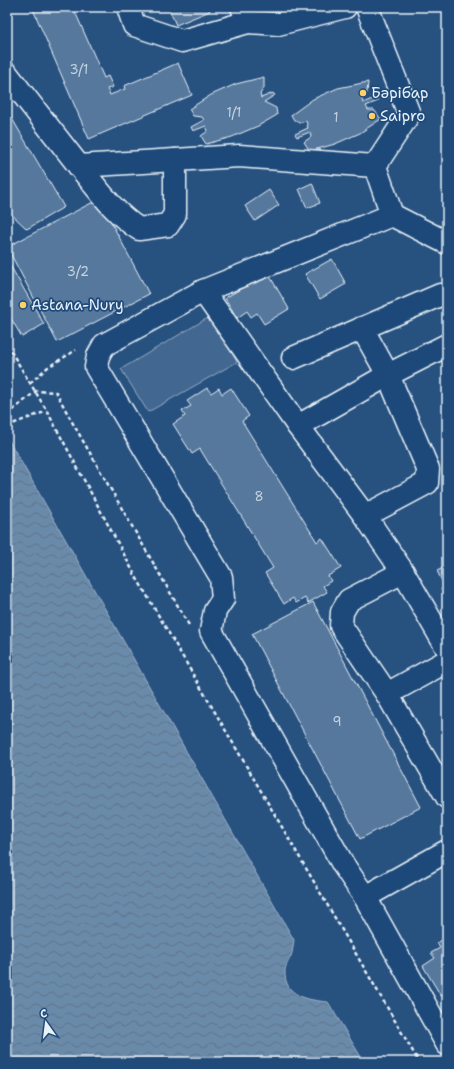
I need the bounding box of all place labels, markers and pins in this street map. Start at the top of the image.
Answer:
place label: Бәрібар [371,83,429,103]
marker: Бәрібар [358,88,368,98]
place label: Saipro [380,106,425,126]
marker: Saipro [367,111,377,121]
place label: Astana-Nury [31,295,124,315]
marker: Astana-Nury [18,300,28,310]

